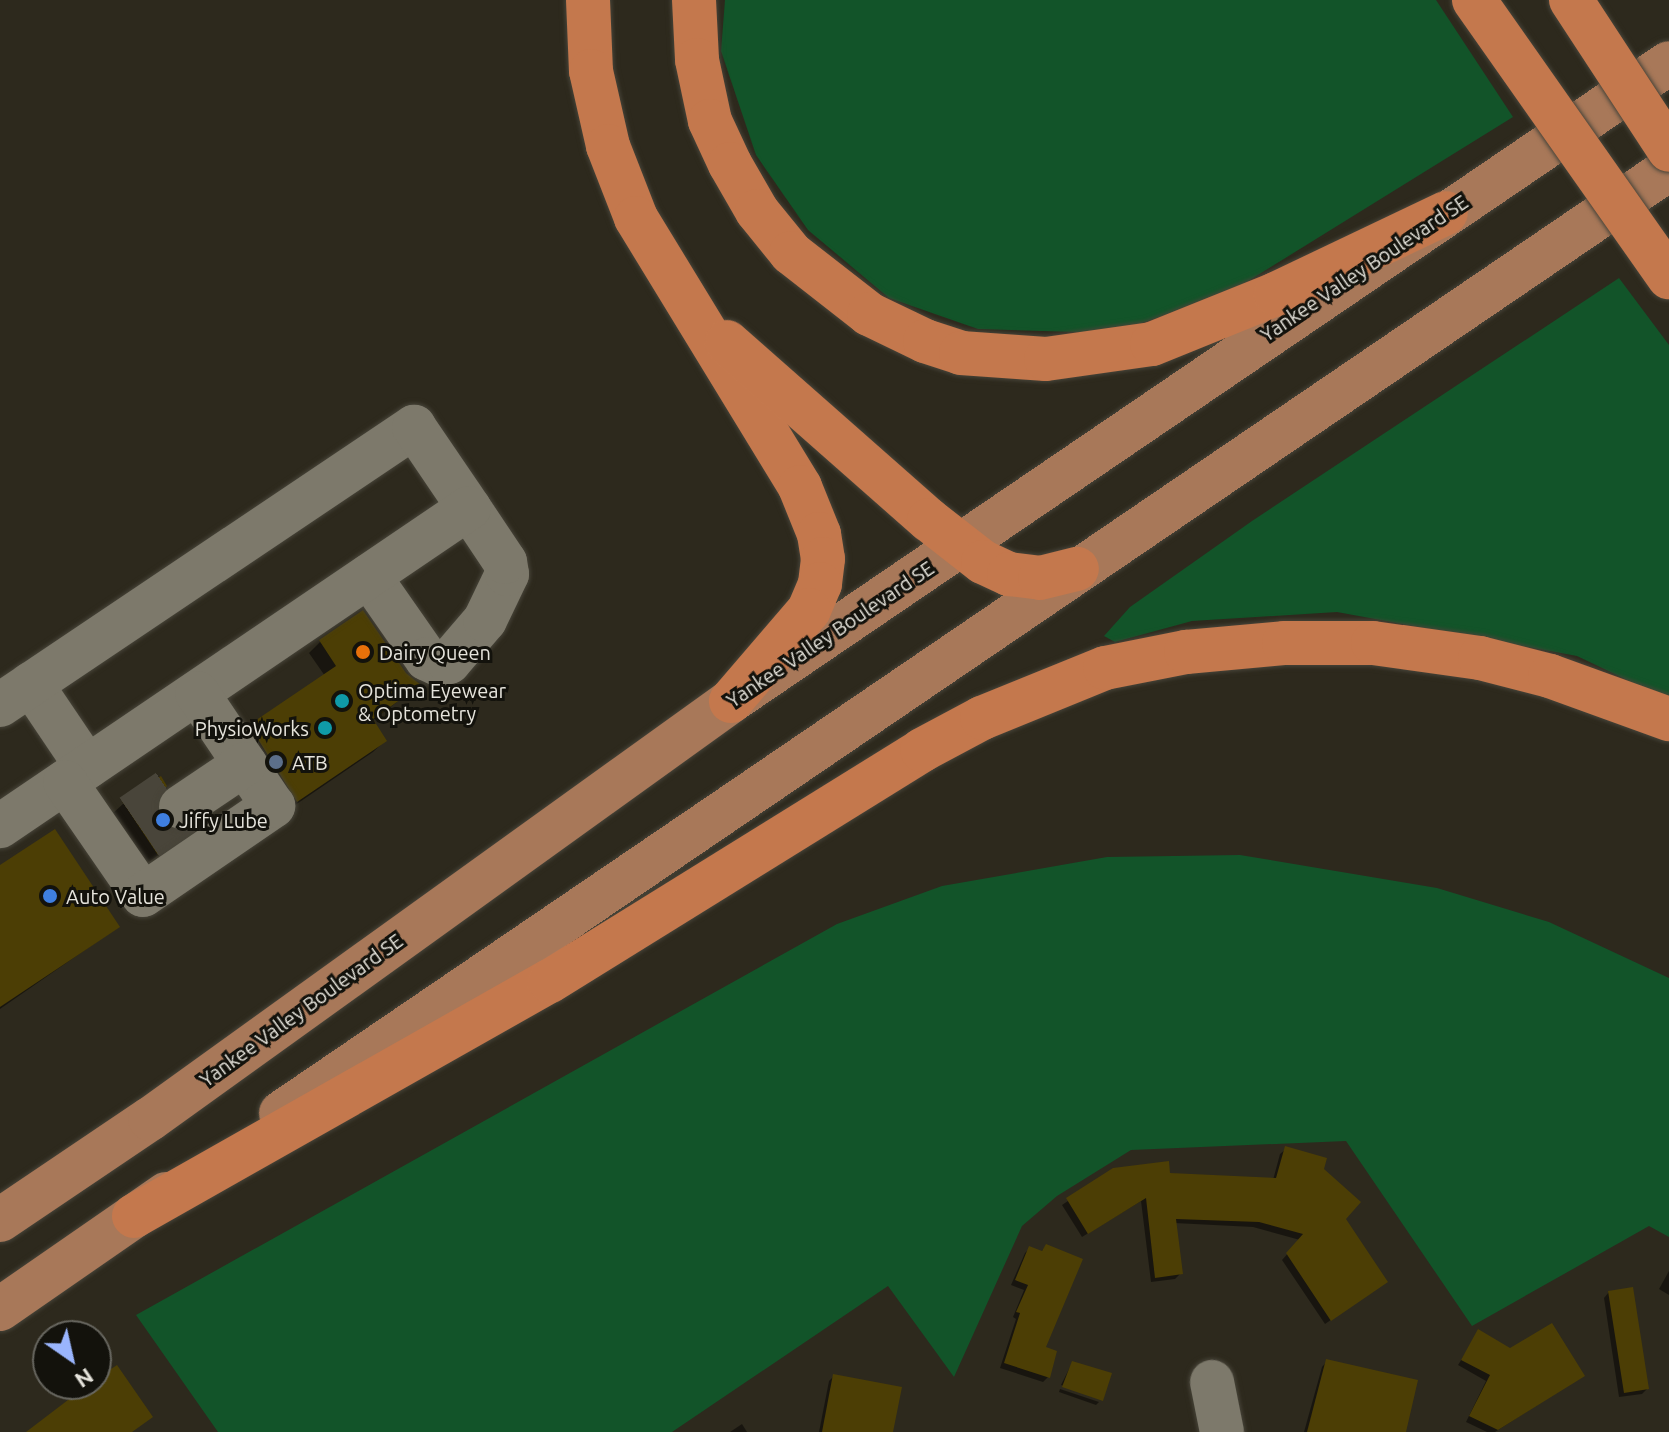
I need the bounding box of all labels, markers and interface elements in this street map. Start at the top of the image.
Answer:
street label: Yankee Valley Boulevard SE [1256,190,1472,346]
street label: Yankee Valley Boulevard SE [722,556,938,712]
place label: Dairy Queen [379,640,491,664]
marker: Dairy Queen [354,643,372,661]
place label: Optima Eyewear & Optometry [358,678,506,725]
marker: Optima Eyewear & Optometry [333,692,351,710]
place label: PhysioWorks [195,716,309,740]
marker: PhysioWorks [316,719,334,737]
place label: ATB [292,750,328,774]
marker: ATB [267,753,285,771]
place label: Jiffy Lube [179,808,268,832]
marker: Jiffy Lube [154,811,172,829]
place label: Auto Value [66,884,165,908]
marker: Auto Value [41,887,59,905]
street label: Yankee Valley Boulevard SE [195,928,407,1092]
north arrow [32,1320,112,1400]
text: N [71,1364,98,1394]

